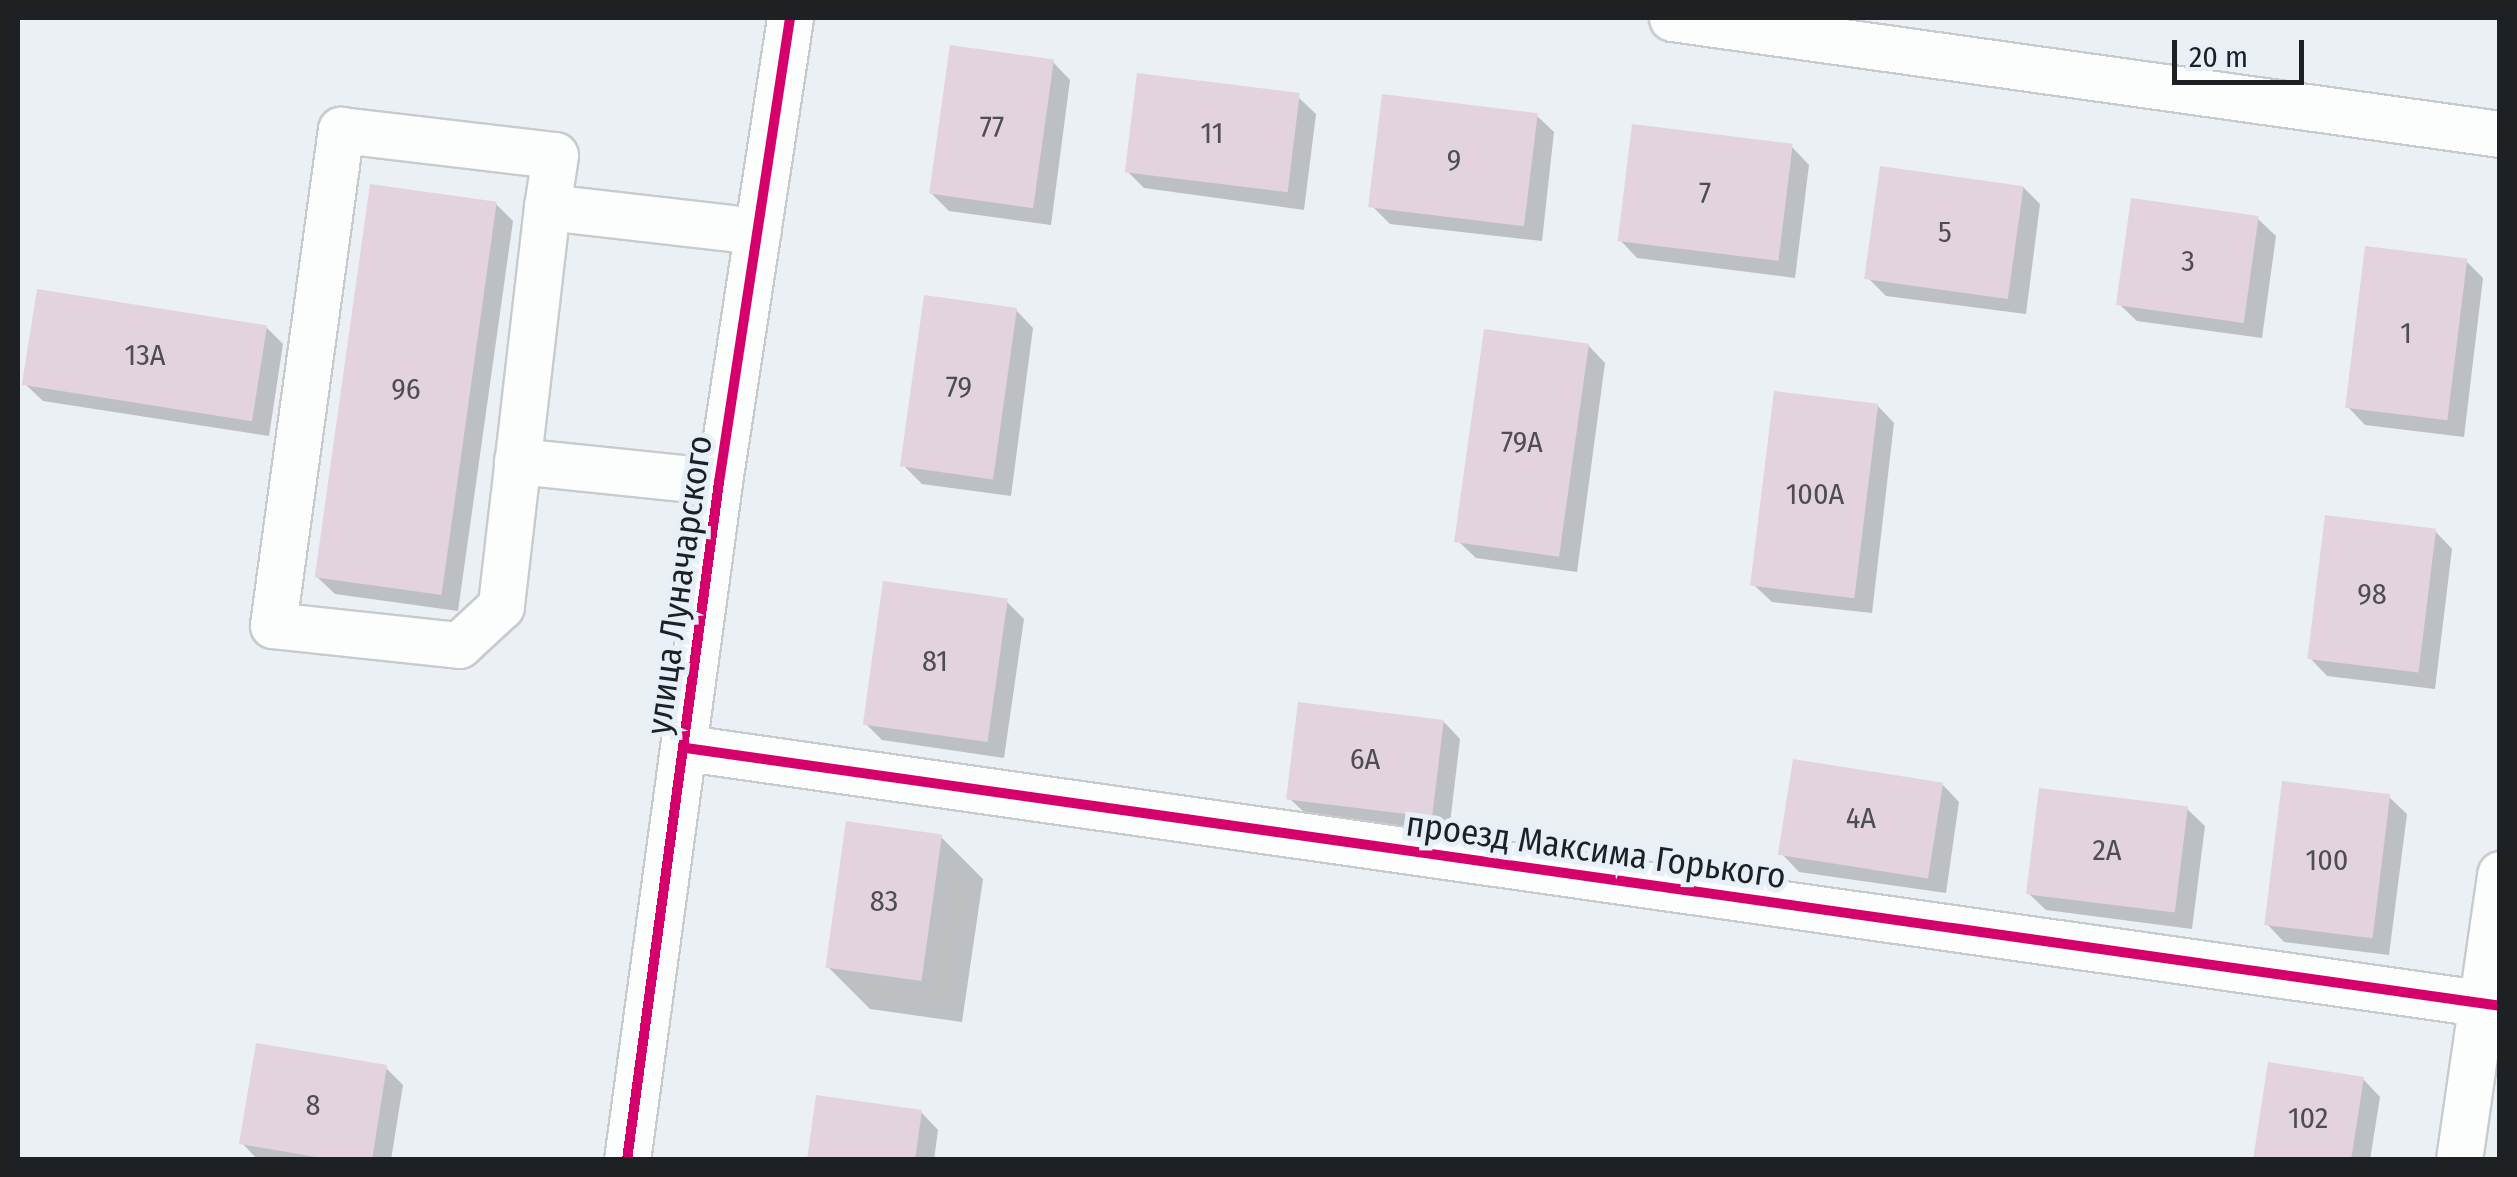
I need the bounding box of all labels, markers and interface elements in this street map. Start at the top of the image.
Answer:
scale bar [2177,20,2310,82]
text: 20 m [2189,39,2248,75]
house number: 77 [980,109,1004,145]
house number: 11 [1201,115,1223,151]
house number: 9 [1447,142,1461,178]
house number: 7 [1699,175,1711,211]
house number: 5 [1938,214,1952,250]
house number: 3 [2181,243,2195,279]
house number: 1 [2400,315,2412,351]
house number: 13А [124,337,166,373]
house number: 79 [946,369,972,405]
house number: 96 [391,371,421,407]
house number: 79А [1501,424,1543,460]
street label: улица Луначарского [637,433,721,737]
house number: 100А [1786,476,1844,512]
house number: 98 [2357,576,2387,612]
house number: 81 [922,643,948,679]
house number: 6А [1350,741,1380,777]
house number: 4А [1846,800,1876,836]
street label: проезд Максима Горького [1403,803,1789,897]
house number: 2А [2092,832,2122,868]
house number: 100 [2306,842,2348,878]
house number: 83 [870,883,898,919]
house number: 8 [306,1087,320,1123]
house number: 102 [2288,1100,2328,1136]

